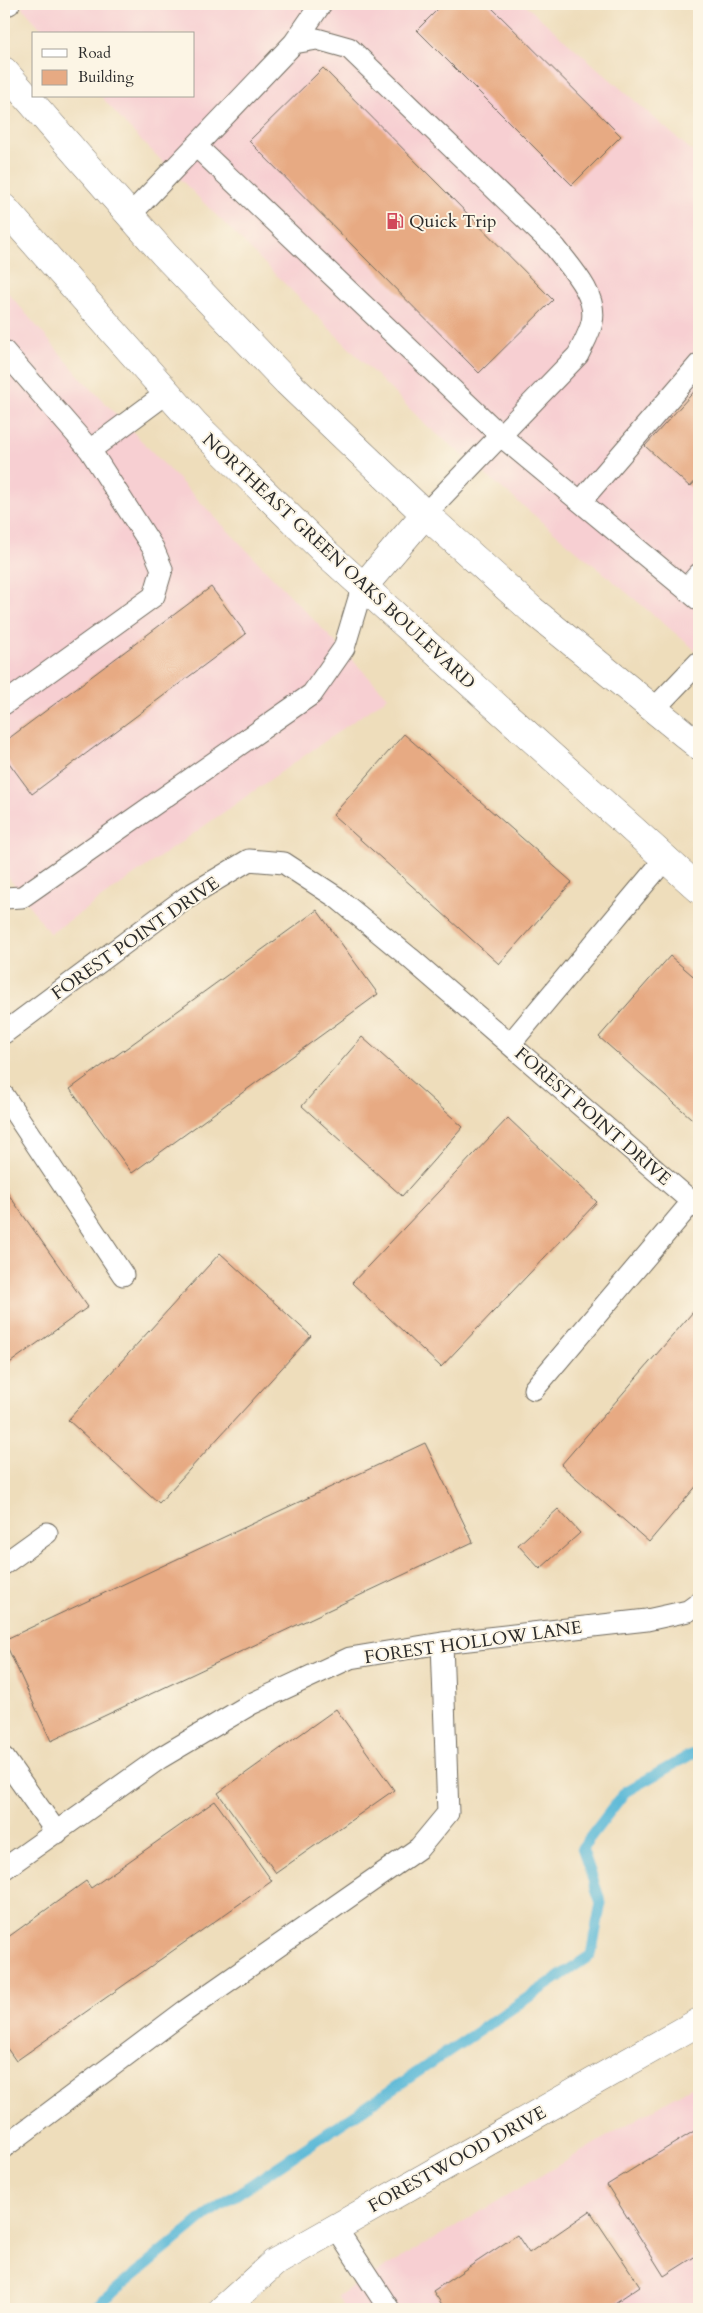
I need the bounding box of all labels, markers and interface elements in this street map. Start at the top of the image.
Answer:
legend [32,32,195,98]
text: Road [78,43,111,63]
text: Building [78,67,134,87]
place label: Quick Trip [409,209,497,234]
fuel station icon: Quick Trip [385,211,405,231]
street label: NORTHEAST GREEN OAKS BOULEVARD [197,428,481,695]
street label: FOREST POINT DRIVE [46,871,224,1006]
street label: FOREST POINT DRIVE [509,1041,676,1191]
street label: FOREST HOLLOW LANE [363,1615,583,1670]
street label: FORESTWOOD DRIVE [364,2100,551,2219]

